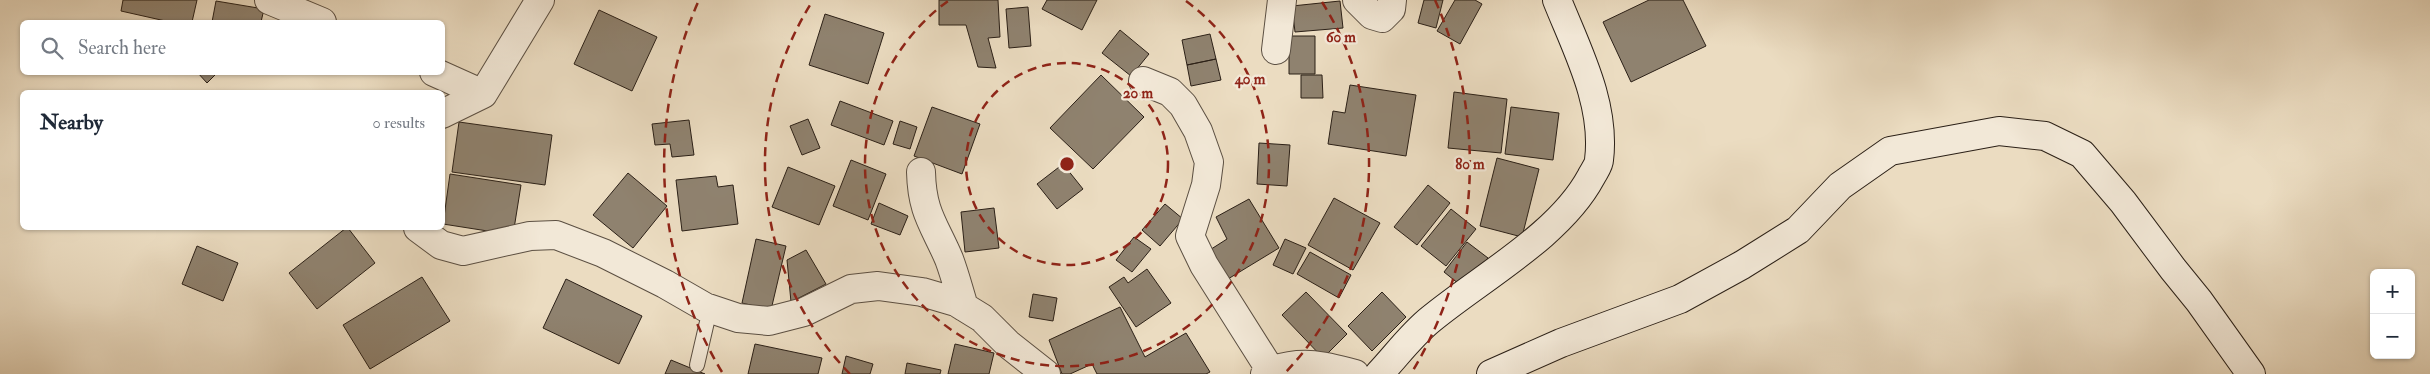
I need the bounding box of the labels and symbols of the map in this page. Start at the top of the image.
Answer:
text: 60 m [1326,28,1356,47]
text: 40 m [1234,70,1266,89]
text: 20 m [1123,84,1153,103]
centre of rings [1058,155,1076,173]
text: 80 m [1455,155,1485,174]

